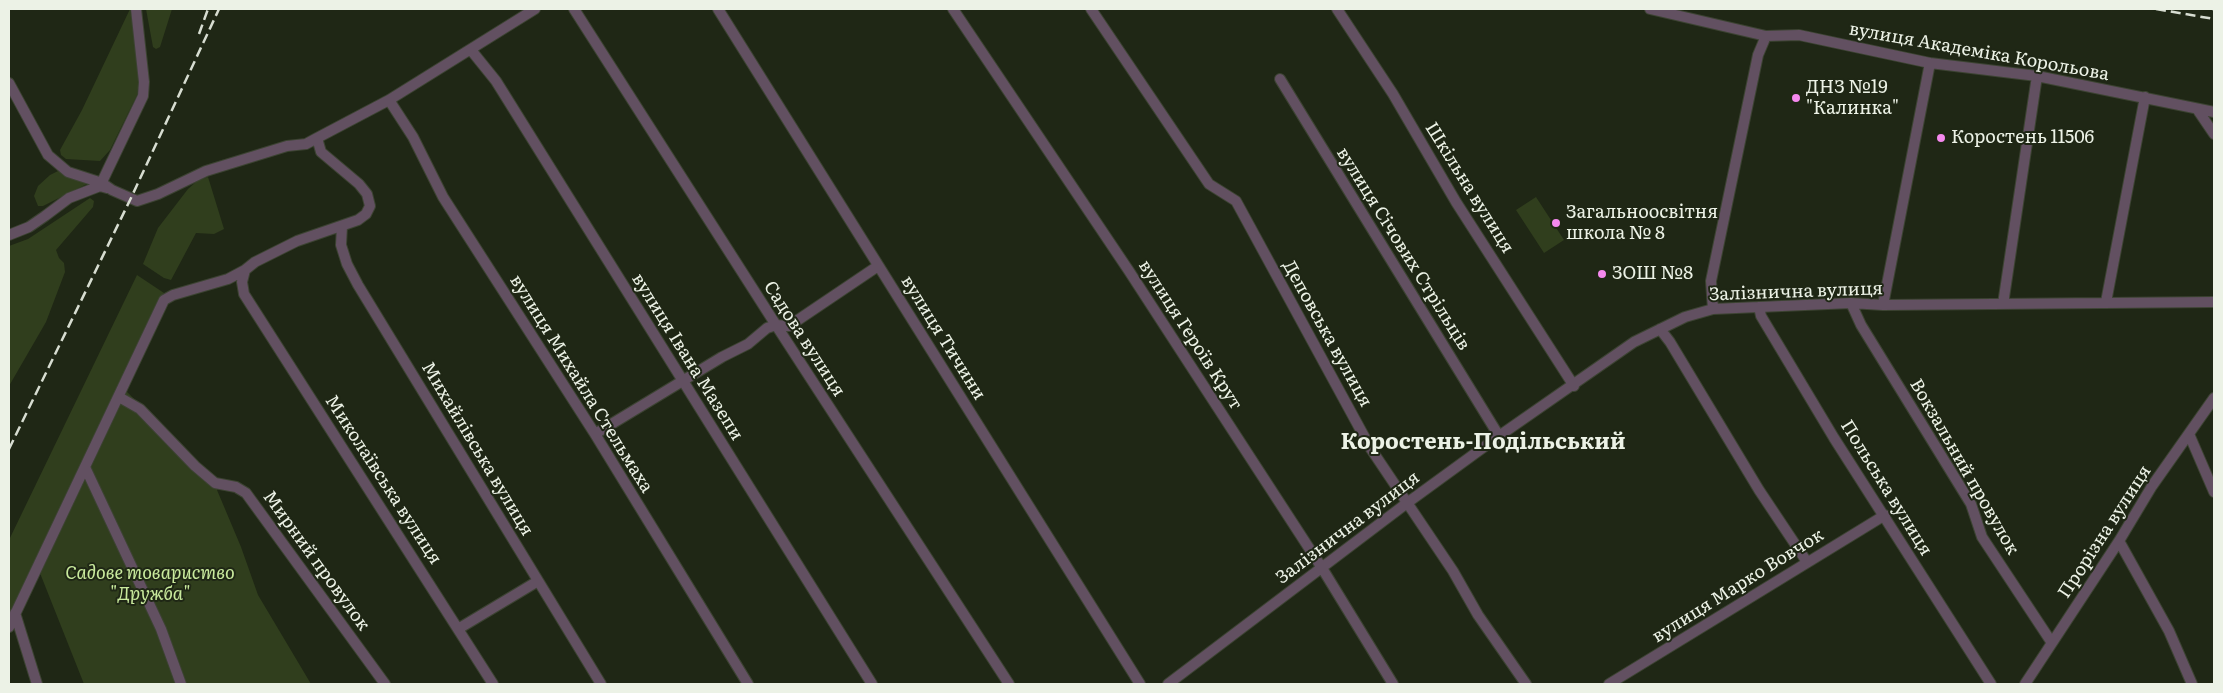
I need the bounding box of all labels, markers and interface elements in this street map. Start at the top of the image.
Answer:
street label: вулиця Академіка Корольова [1847,18,2111,86]
place label: ДНЗ №19 "Калинка" [1806,77,1899,120]
marker: ДНЗ №19 "Калинка" [1790,92,1802,104]
street label: Шкільна вулиця [1420,119,1518,257]
place label: Коростень 11506 [1951,127,2094,149]
marker: Коростень 11506 [1935,132,1947,144]
street label: вулиця Січових Стрільців [1332,144,1474,354]
place label: Загальноосвітня школа № 8 [1566,202,1718,244]
marker: Загальноосвітня школа № 8 [1550,217,1562,229]
street label: вулиця Героїв Крут [1134,256,1246,414]
street label: Деповська вулиця [1278,257,1376,411]
place label: ЗОШ №8 [1612,263,1693,285]
marker: ЗОШ №8 [1596,268,1608,280]
street label: вулиця Івана Мазепи [627,269,747,445]
street label: вулиця Михайла Стельмаха [505,271,657,497]
street label: вулиця Тичини [896,272,990,404]
street label: Садова вулиця [759,277,849,401]
street label: Залізнична вулиця [1709,278,1883,306]
street label: Михайлівська вулиця [416,358,538,540]
street label: Вокзальний провулок [1905,375,2023,559]
street label: Миколаївська вулиця [320,391,446,569]
street label: Польська вулиця [1836,416,1936,560]
district label: Коростень-Подільський [1340,430,1626,456]
street label: Прорізна вулиця [2054,461,2156,603]
street label: Залізнична вулиця [1272,467,1424,589]
street label: Мирний провулок [258,487,374,635]
street label: вулиця Марко Вовчок [1648,524,1828,648]
park label: Садове товариство "Дружба" [65,563,235,606]

